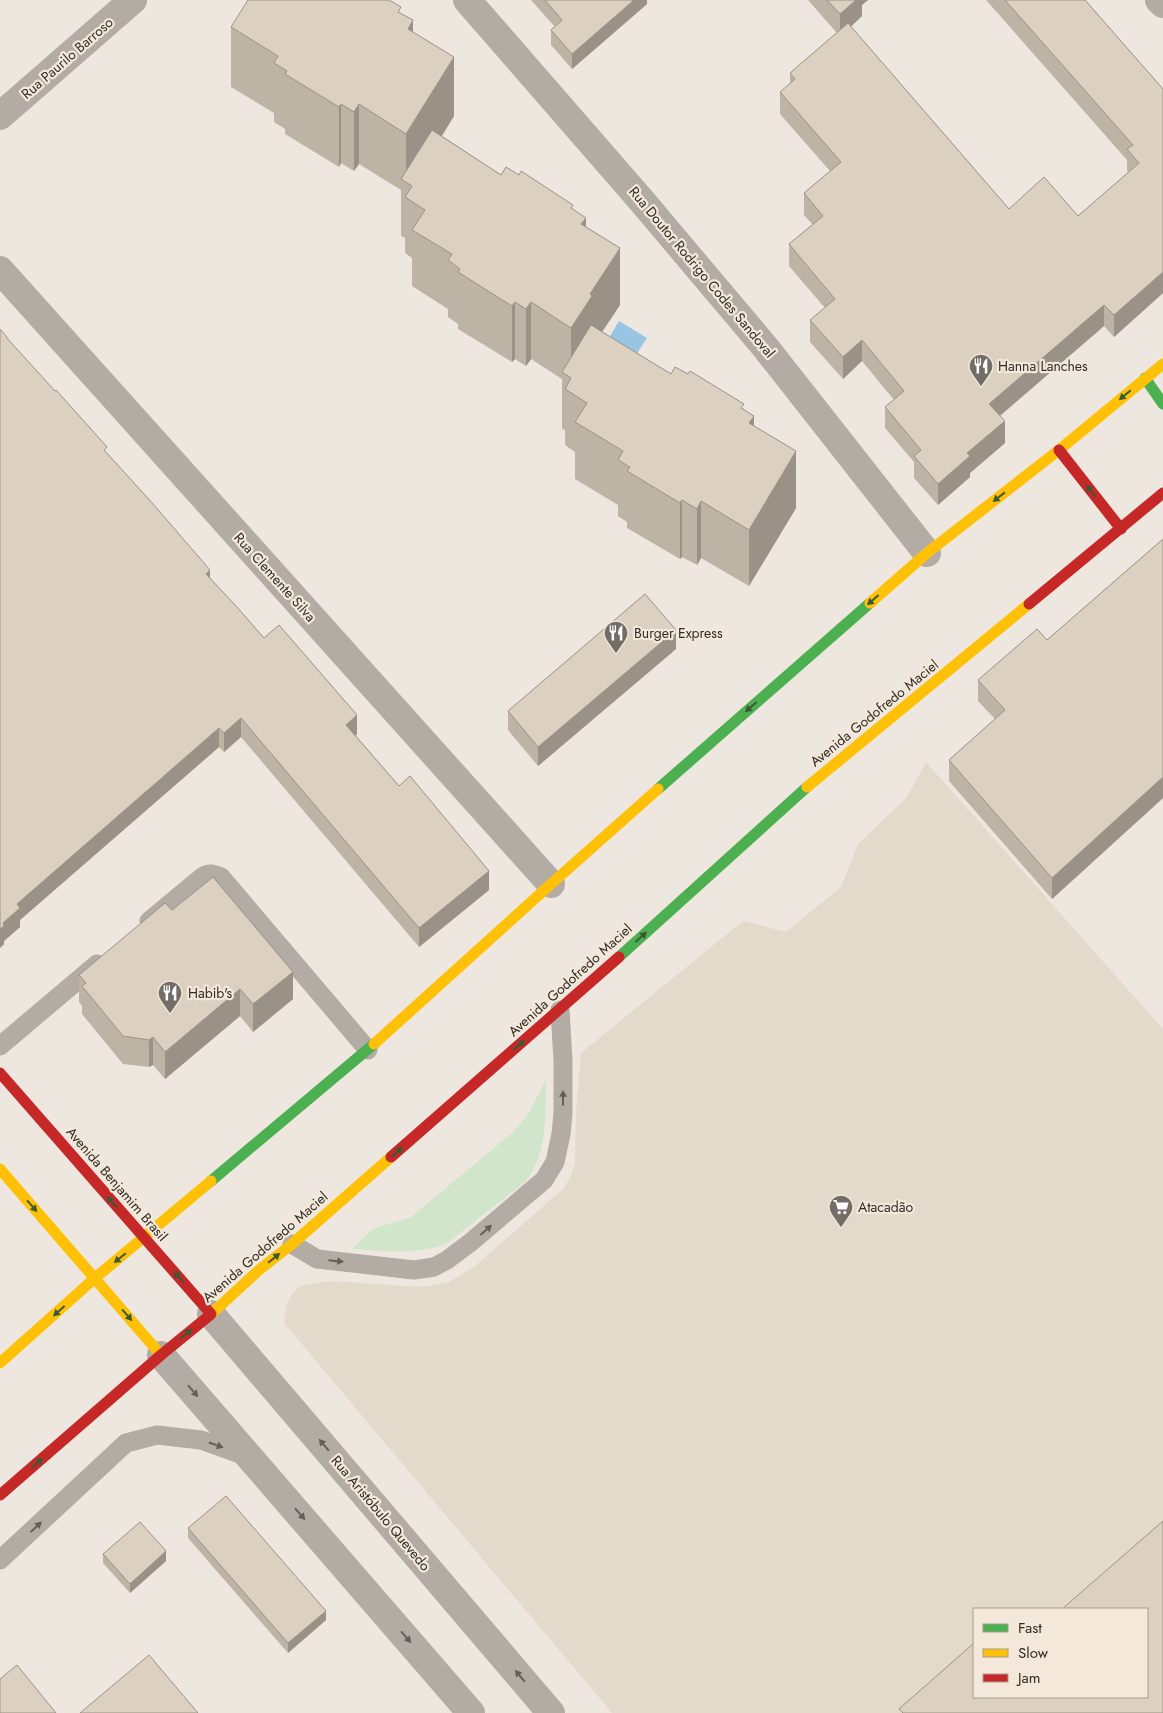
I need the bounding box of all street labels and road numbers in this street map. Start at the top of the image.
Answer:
street label: Rua Paurilo Barroso [17,12,118,104]
street label: Rua Doutor Rodrigo Codes Sandoval [624,182,780,362]
street label: Rua Clemente Silva [229,528,321,626]
street label: Avenida Godofredo Maciel [805,655,943,771]
street label: Avenida Godofredo Maciel [504,919,636,1041]
street label: Avenida Benjamim Brasil [62,1122,172,1246]
street label: Avenida Godofredo Maciel [198,1187,332,1307]
street label: Rua Aristóbulo Quevedo [327,1451,436,1575]

